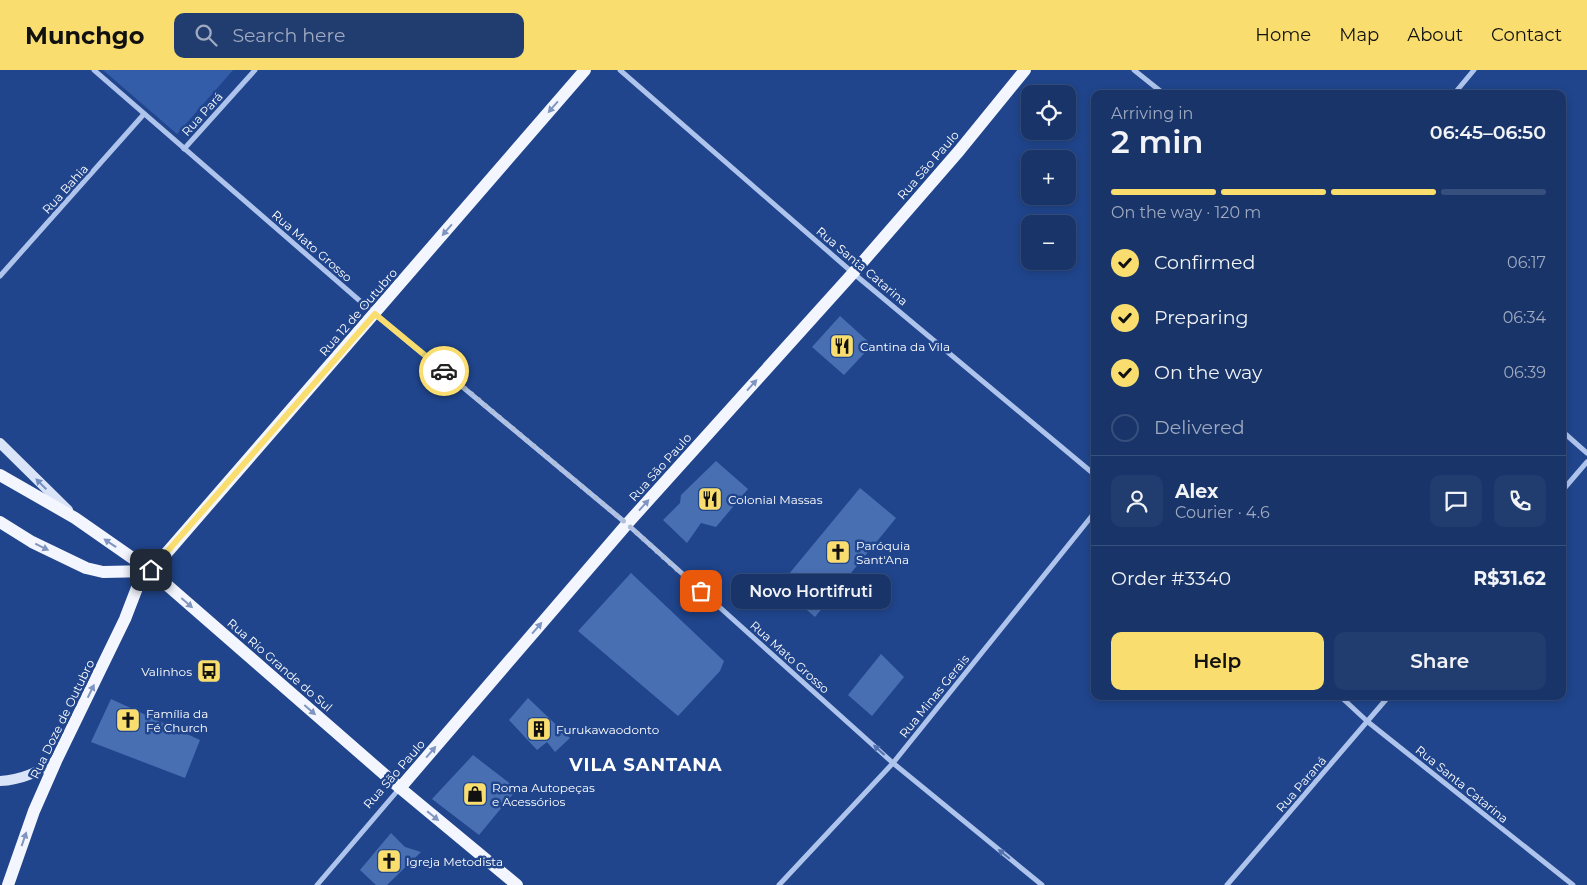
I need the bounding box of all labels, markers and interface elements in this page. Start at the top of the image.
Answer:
search box [174,13,524,58]
text: Munchgo [25,21,144,50]
icon: search [192,21,220,49]
text: Search here [232,24,345,47]
text: Home [1255,24,1311,46]
text: Map [1339,24,1379,46]
text: About [1407,24,1463,46]
text: Contact [1491,24,1562,46]
map controls [1021,85,1076,270]
button: locate [1021,85,1076,140]
street label: Rua Pará [178,89,226,139]
one-way arrow [548,100,559,113]
text: Arriving in [1111,104,1193,123]
text: 06:45–06:50 [1430,121,1546,144]
text: 2 min [1111,122,1203,161]
street label: Rua São Paulo [894,127,962,203]
button: + [1021,150,1076,205]
street label: Rua Bahia [39,161,91,217]
text: On the way · 120 m [1111,203,1261,222]
street label: Rua Mato Grosso [269,207,355,285]
button: − [1021,215,1076,270]
one-way arrow [441,223,453,235]
street label: Rua Santa Catarina [813,223,911,309]
icon: check [1111,249,1139,277]
text: Confirmed [1154,251,1255,274]
text: 06:17 [1507,253,1546,272]
street label: Rua 12 de Outubro [316,265,400,359]
icon: check [1111,304,1139,332]
text: Preparing [1154,306,1249,329]
text: 06:34 [1503,308,1546,327]
restaurant icon: Cantina da Vila [829,333,855,359]
place label: Cantina da Vila [860,339,950,354]
courier [419,346,469,396]
icon: car [430,357,458,385]
icon: check [1111,359,1139,387]
text: On the way [1154,361,1262,384]
text: 06:39 [1504,363,1546,382]
one-way arrow [747,378,758,391]
text: Delivered [1154,416,1245,439]
street label: Rua São Paulo [626,430,694,504]
button: person [1111,475,1163,527]
button: chat [1430,475,1482,527]
button: phone [1494,475,1546,527]
one-way arrow [35,478,47,490]
text: Alex [1175,480,1218,503]
restaurant icon: Colonial Massas [697,486,723,512]
place label: Colonial Massas [728,492,823,507]
one-way arrow [638,500,650,512]
text: Courier · 4.6 [1175,503,1270,522]
one-way arrow [104,538,117,548]
place label: Paróquia Sant'Ana [856,538,910,567]
church icon: Paróquia Sant'Ana [825,539,851,565]
one-way arrow [35,543,49,551]
pin [130,549,172,591]
icon: home [137,556,165,584]
text: Order #3340 [1111,567,1231,590]
text: R$31.62 [1473,567,1546,590]
pin [680,570,722,612]
callout: Novo Hortifruti [731,574,891,608]
icon: bag [687,577,715,605]
text: Novo Hortifruti [749,582,873,601]
one-way arrow [181,597,194,608]
street label: Rua Rio Grande do Sul [224,615,336,715]
street label: Rua Mato Grosso [747,617,833,697]
one-way arrow [532,622,543,635]
button: Help [1111,632,1324,690]
button: Share [1334,632,1546,690]
street label: Rua Minas Gerais [896,651,972,741]
street label: Rua Doze de Outubro [27,657,97,781]
bus stop icon: Valinhos [196,658,222,684]
place label: Valinhos [141,664,192,679]
one-way arrow [87,684,95,698]
one-way arrow [303,704,316,715]
place label: Família da Fé Church [146,706,208,735]
church icon: Família da Fé Church [115,707,141,733]
building icon: Furukawaodonto [526,716,552,742]
place label: Furukawaodonto [556,722,659,737]
street label: Rua São Paulo [360,736,428,812]
street label: Rua Santa Catarina [1413,742,1511,826]
one-way arrow [426,745,437,758]
one-way arrow [872,745,885,756]
street label: Rua Paraná [1273,753,1329,815]
district label: VILA SANTANA [568,754,723,776]
place label: Roma Autopeças e Acessórios [492,780,595,809]
shop icon: Roma Autopeças e Acessórios [462,781,488,807]
one-way arrow [426,810,439,821]
one-way arrow [20,831,28,846]
church icon: Igreja Metodista [376,848,402,874]
one-way arrow [998,849,1011,860]
place label: Igreja Metodista [406,854,503,869]

